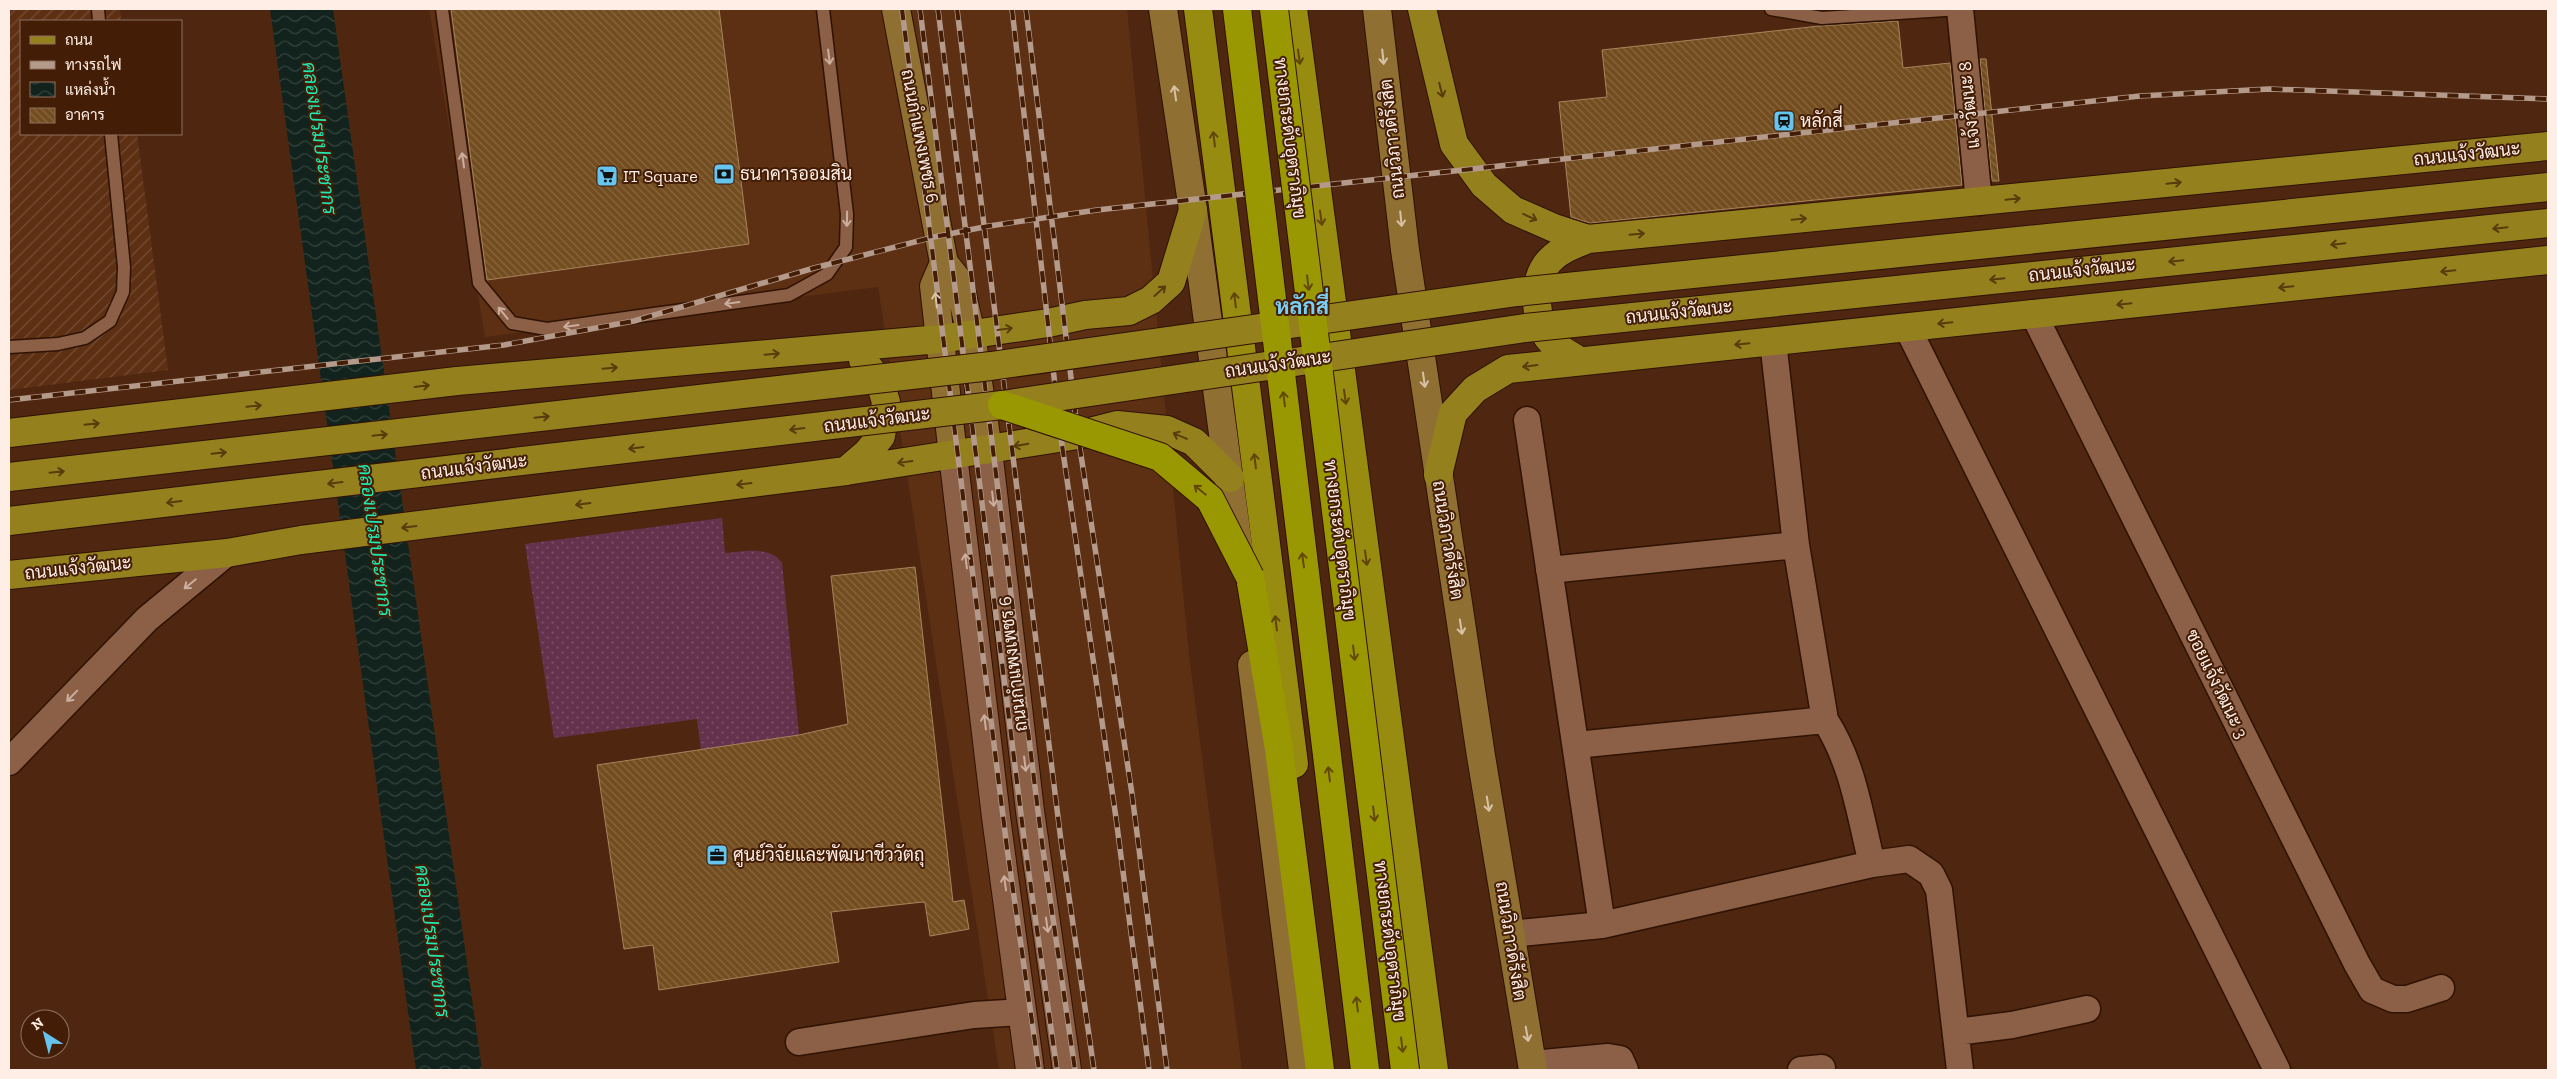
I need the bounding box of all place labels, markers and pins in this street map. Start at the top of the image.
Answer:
place label: หลักสี่ [1800,105,1843,132]
station icon: หลักสี่ [1772,109,1796,133]
bank icon: ธนาคารออมสิน [712,162,736,186]
place label: ธนาคารออมสิน [740,163,852,185]
supermarket icon: IT Square [595,164,619,188]
place label: IT Square [623,165,698,187]
place label: ศูนย์วิจัยและพัฒนาชีววัตถุ [733,842,924,868]
office icon: ศูนย์วิจัยและพัฒนาชีววัตถุ [705,843,729,867]

